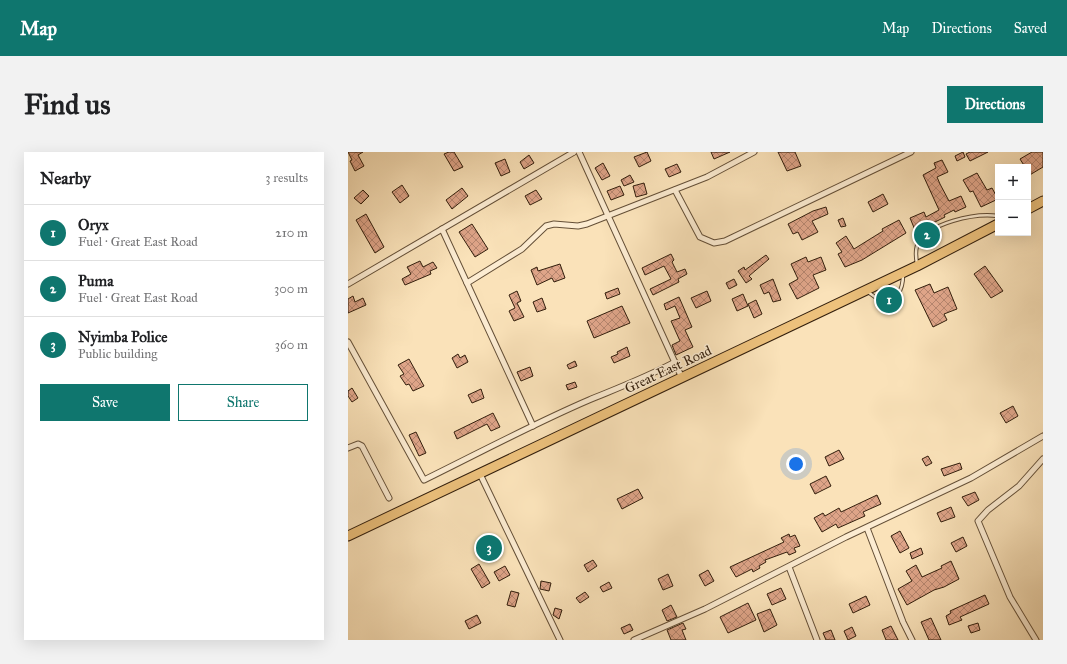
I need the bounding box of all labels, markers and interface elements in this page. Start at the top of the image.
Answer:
text: Map [20,17,57,40]
text: Map [882,20,909,37]
text: Directions [931,20,992,37]
text: Saved [1014,20,1047,37]
button: Directions [947,86,1043,123]
text: Find us [24,87,110,122]
map controls [995,164,1031,236]
button: + [995,164,1031,200]
text: Nearby [40,168,91,189]
text: 3 results [265,170,308,186]
button: − [995,200,1031,236]
text: Oryx [78,216,109,234]
pin: 2 [914,220,940,250]
text: 1 [50,225,56,241]
text: 210 m [275,225,308,241]
text: Fuel · Great East Road [78,234,198,250]
text: Puma [78,272,114,290]
text: 2 [50,281,56,297]
text: 300 m [274,281,308,297]
pin: 1 [876,285,902,315]
text: Fuel · Great East Road [78,290,198,306]
text: Nyimba Police [78,328,168,346]
text: 3 [50,337,56,353]
text: 360 m [275,337,308,353]
street label: Great East Road [622,342,714,397]
text: Public building [78,346,157,362]
button: Save [40,384,170,421]
button: Share [178,384,308,421]
your location [786,454,806,474]
pin: 3 [476,533,502,563]

